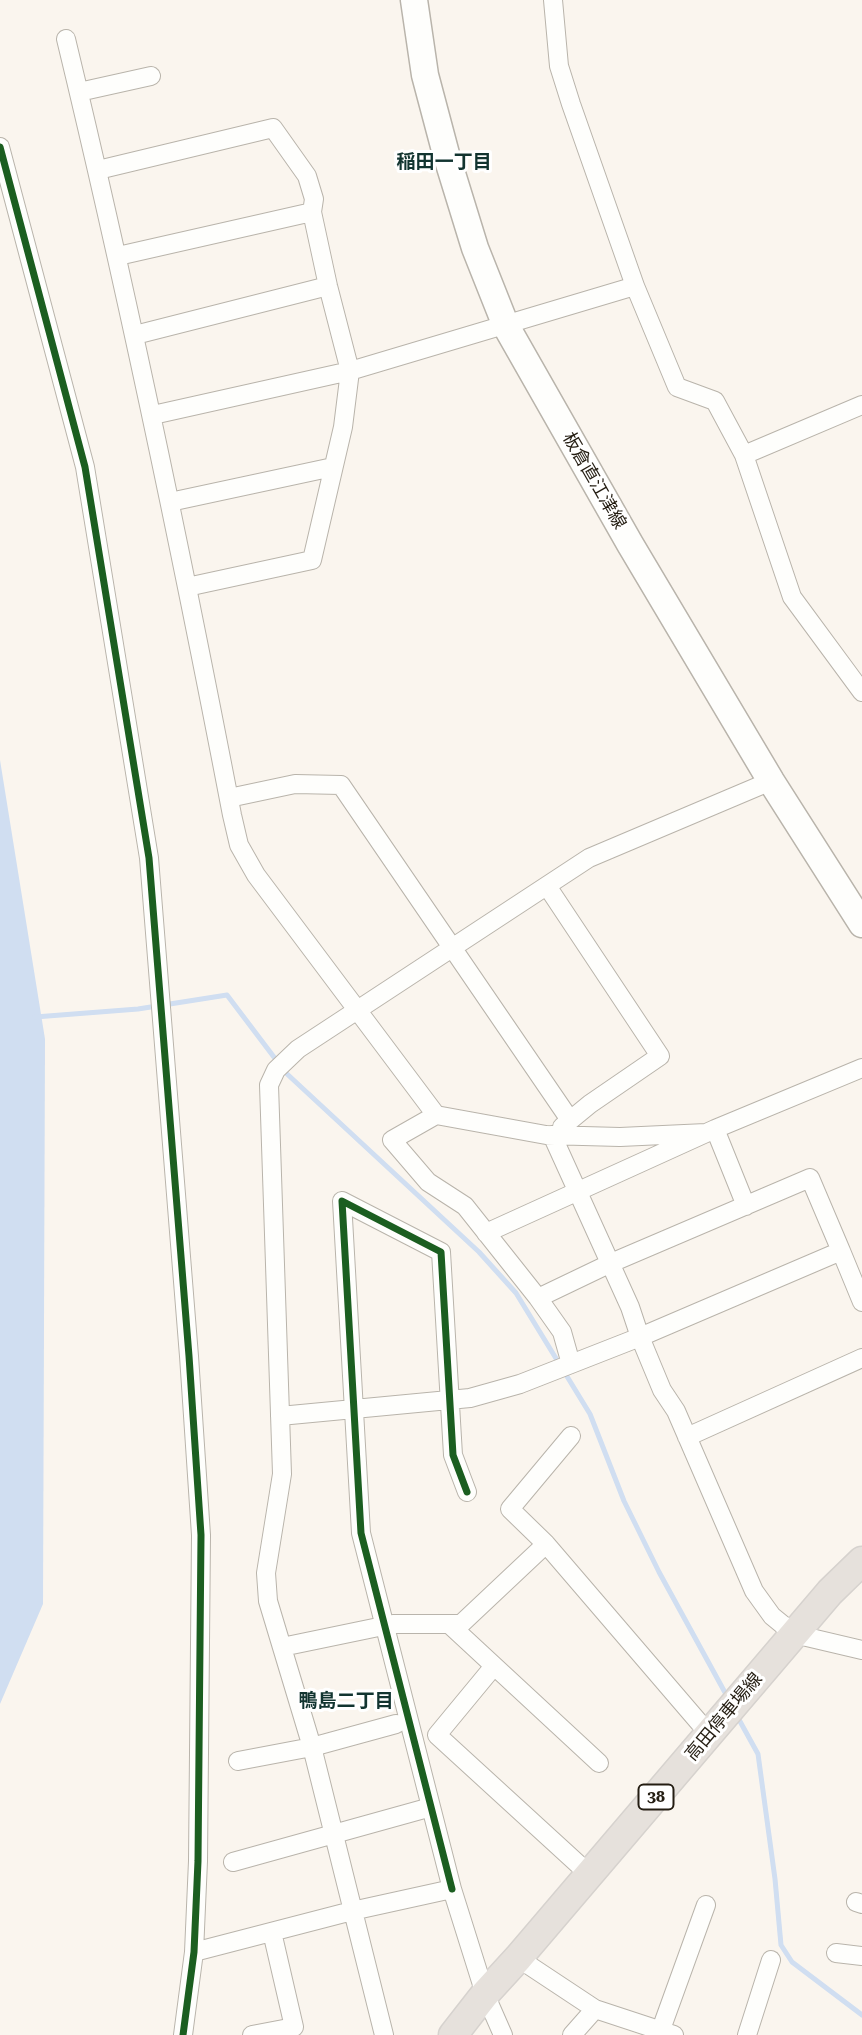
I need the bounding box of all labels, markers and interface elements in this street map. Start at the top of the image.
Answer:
district label: 稲田一丁目 [397,151,491,173]
street label: 板倉直江津線 [558,429,630,533]
street label: 高田停車場線 [681,1669,767,1765]
district label: 鴨島二丁目 [299,1690,393,1712]
road number: 38 [638,1784,674,1810]

